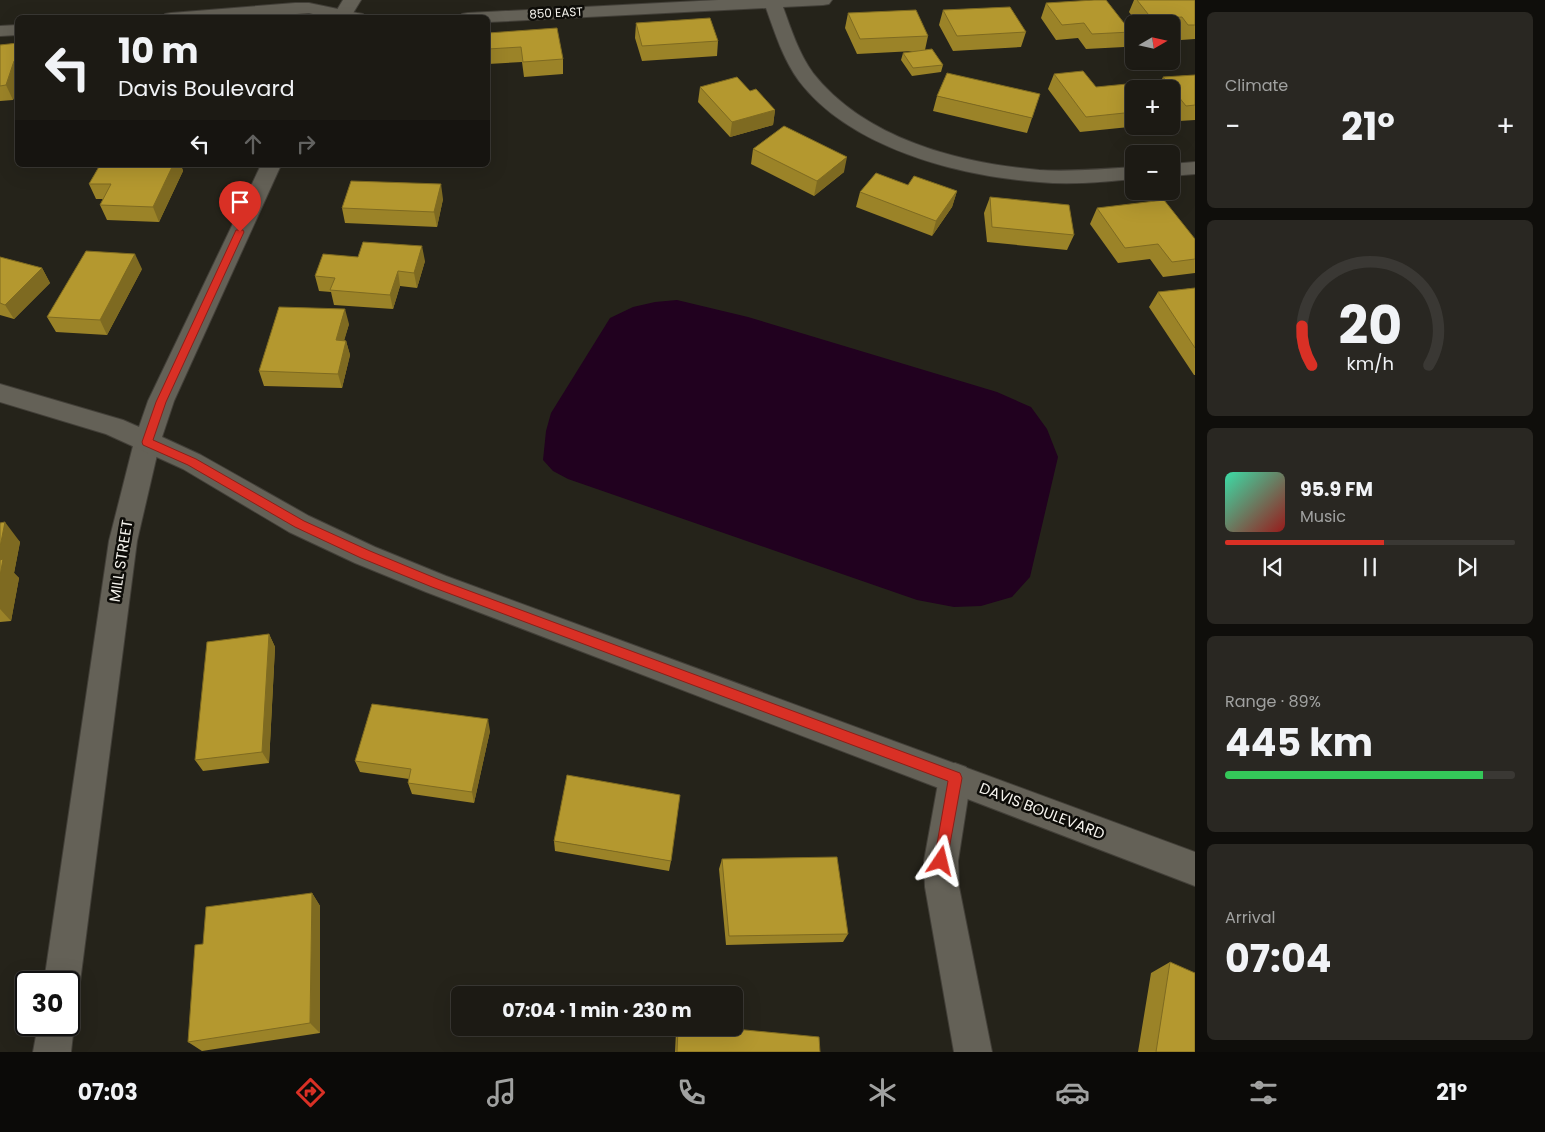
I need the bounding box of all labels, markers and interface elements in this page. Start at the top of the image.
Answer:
street label: 850 EAST [529,3,584,22]
north arrow [1125,15,1180,70]
map controls [1125,15,1180,200]
text: 10 m [118,26,198,75]
icon: left [35,35,100,100]
text: Davis Boulevard [118,73,295,104]
text: Climate [1225,74,1288,97]
button: + [1125,80,1180,135]
text: 21° [1341,100,1395,153]
text: − [1225,107,1240,146]
text: + [1496,107,1515,146]
icon: left [186,130,214,158]
icon: ahead [239,130,267,158]
icon: right [292,130,320,158]
button: − [1125,145,1180,200]
pin [219,181,261,232]
icon: arrive [226,188,254,216]
text: 20 [1338,289,1402,362]
text: km/h [1346,351,1394,376]
text: 95.9 FM [1300,476,1373,503]
text: Music [1300,505,1346,528]
street label: MILL STREET [104,518,137,604]
icon: previous [1259,553,1287,581]
icon: pause [1356,553,1384,581]
icon: next [1453,553,1481,581]
text: Range · 89% [1225,690,1321,713]
text: 445 km [1225,716,1373,769]
street label: DAVIS BOULEVARD [977,777,1108,844]
position arrow [914,834,966,886]
text: Arrival [1225,906,1275,929]
text: 07:04 [1225,932,1331,985]
speed limit sign: 30 [15,971,80,1036]
text: 07:04 · 1 min · 230 m [502,997,692,1024]
icon: directions [293,1075,328,1110]
icon: music [484,1075,519,1110]
icon: phone [674,1075,709,1110]
icon: climate [865,1075,900,1110]
icon: car [1055,1075,1090,1110]
icon: filters [1246,1075,1281,1110]
text: 07:03 [78,1077,138,1108]
text: 21° [1436,1077,1467,1108]

